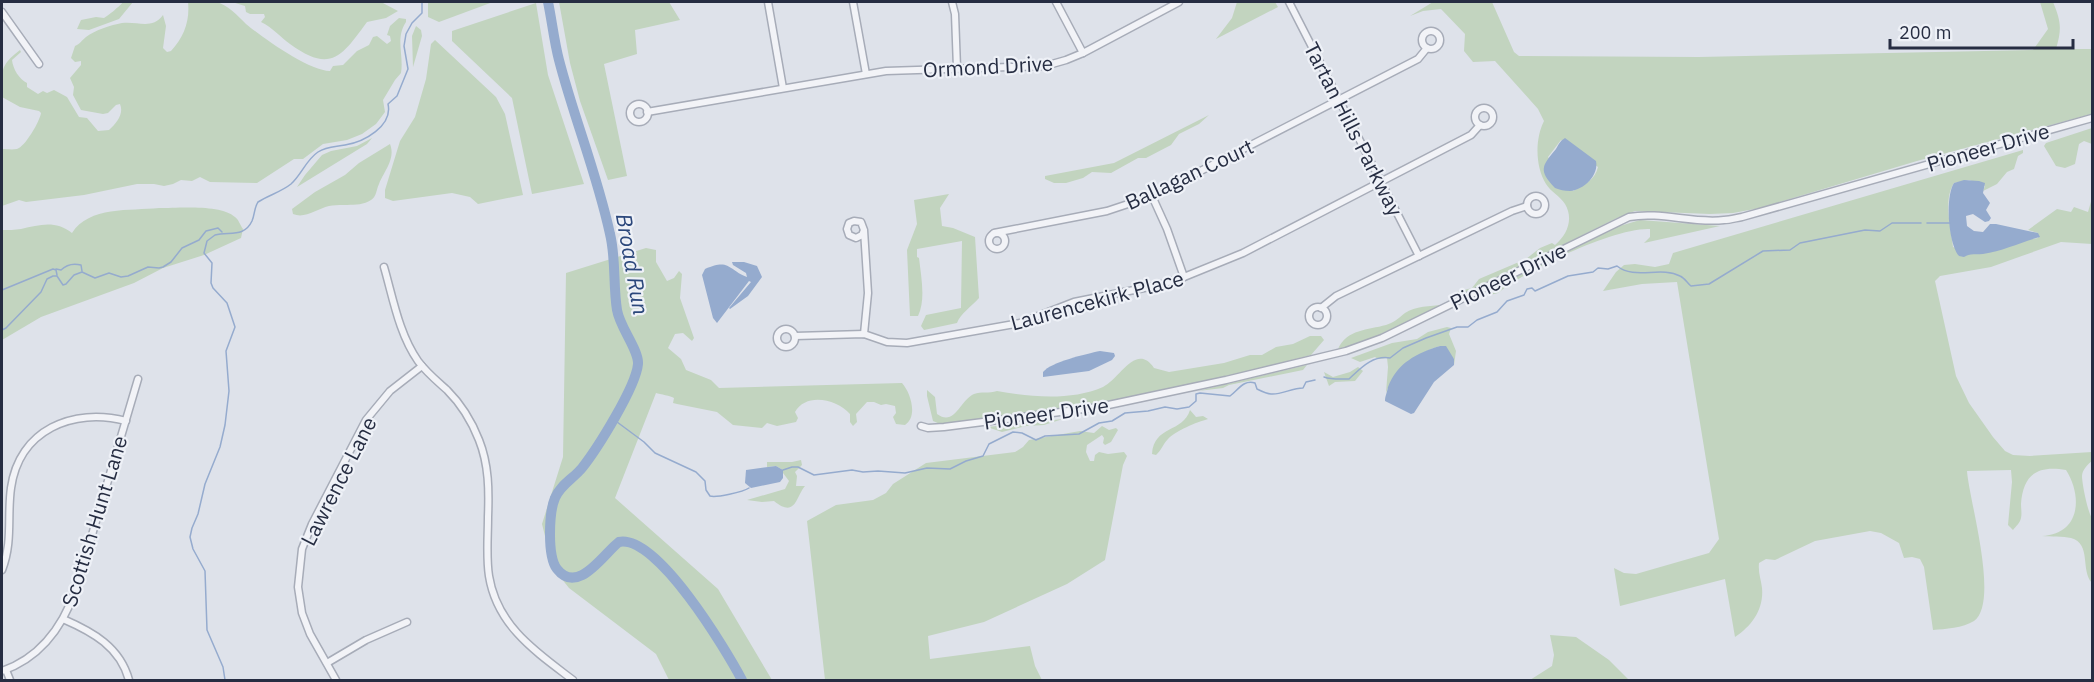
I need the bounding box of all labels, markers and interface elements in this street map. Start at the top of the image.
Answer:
scale bar [1890,12,2073,50]
text: 200 m [1899,21,1951,44]
street label: Tartan Hills Parkway [1298,37,1410,221]
street label: Ormond Drive [922,49,1054,83]
street label: Pioneer Drive [1924,116,2052,178]
street label: Ballagan Court [1120,132,1258,216]
water label: Broad Run [610,211,656,317]
street label: Pioneer Drive [1445,236,1571,316]
street label: Laurencekirk Place [1007,263,1187,337]
street label: Pioneer Drive [982,390,1110,436]
street label: Lawrence Lane [294,412,382,550]
street label: Scottish Hunt Lane [55,432,133,610]

